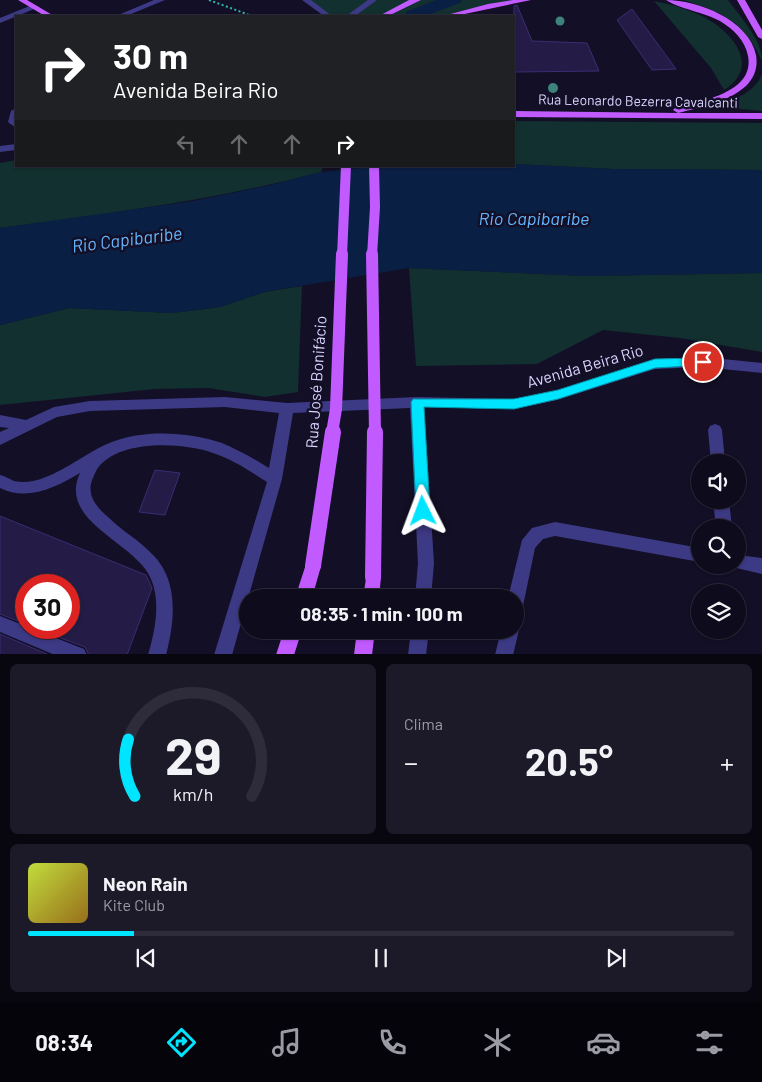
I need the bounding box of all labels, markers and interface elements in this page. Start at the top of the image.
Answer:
text: 30 m [113,34,188,76]
icon: right [30,35,95,100]
text: Avenida Beira Rio [113,76,278,102]
street label: Rua Leonardo Bezerra Cavalcanti [538,90,738,111]
icon: left [172,130,200,158]
icon: ahead [225,130,253,158]
icon: ahead [278,130,306,158]
icon: right [331,130,359,158]
water label: Rio Capibaribe [479,207,589,229]
water label: Rio Capibaribe [71,221,183,257]
street label: Rua José Bonifácio [301,315,330,449]
street label: Avenida Beira Rio [524,340,645,391]
pin [682,341,724,383]
icon: arrive [689,348,717,376]
map controls [691,454,746,639]
button: sound [691,454,746,509]
position arrow [396,484,448,536]
button: search [691,519,746,574]
speed limit sign: 30 [15,574,80,639]
button: layers [691,584,746,639]
text: 08:35 · 1 min · 100 m [300,602,463,625]
text: Clima [404,714,443,733]
text: 29 [165,723,221,785]
text: 20.5° [525,738,613,784]
text: − [404,745,418,779]
text: + [720,745,734,779]
text: km/h [173,783,213,805]
text: Neon Rain [103,872,188,895]
text: Kite Club [103,895,165,914]
icon: previous [132,944,160,972]
icon: pause [367,944,395,972]
icon: next [602,944,630,972]
icon: directions [164,1025,199,1060]
icon: music [269,1025,304,1060]
icon: phone [375,1025,410,1060]
icon: climate [480,1025,515,1060]
icon: car [586,1025,621,1060]
icon: filters [692,1025,727,1060]
text: 08:34 [35,1029,93,1055]

